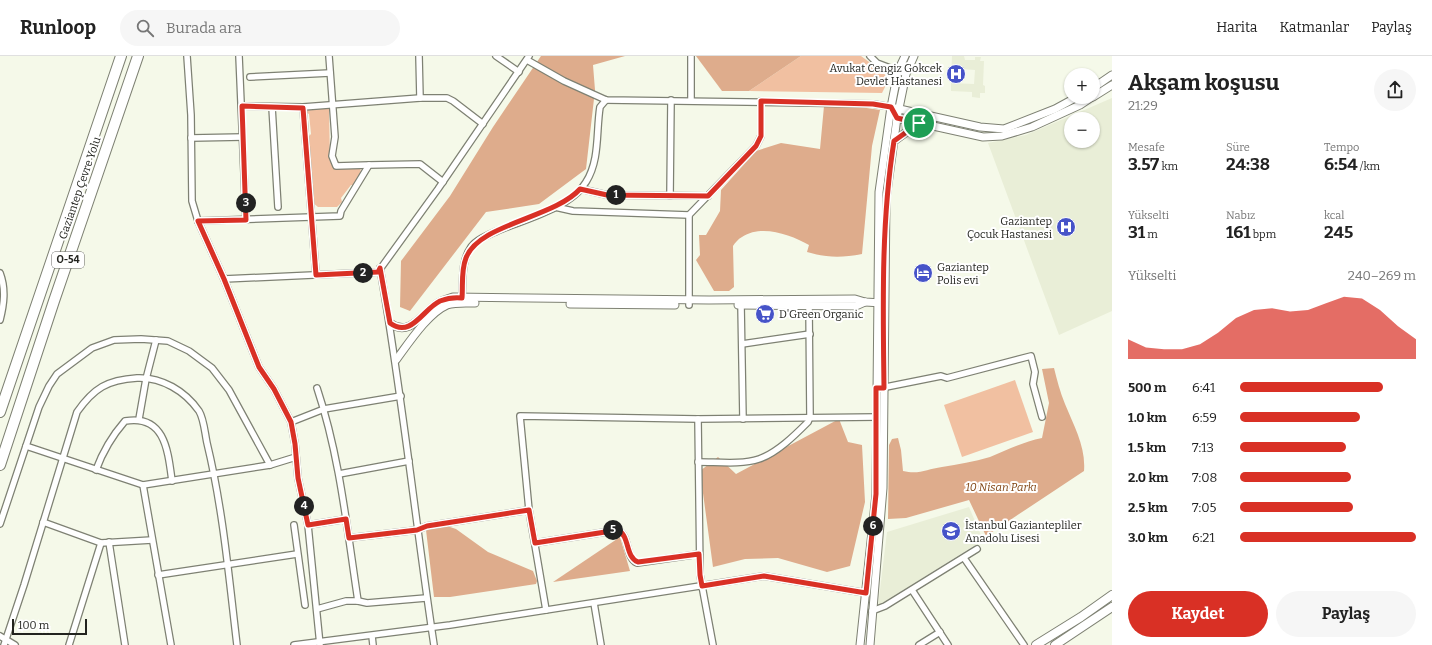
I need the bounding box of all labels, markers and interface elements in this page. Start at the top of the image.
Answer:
search box [120,10,400,46]
text: Runloop [20,16,96,39]
icon: search [134,17,156,39]
text: Burada ara [166,19,242,37]
text: Harita [1216,19,1258,36]
text: Katmanlar [1280,19,1349,36]
text: Paylaş [1371,19,1412,36]
place label: Avukat Cengiz Gokcek Devlet Hastanesi [829,62,943,88]
hospital icon: Avukat Cengiz Gokcek Devlet Hastanesi [945,63,967,85]
map controls [1064,68,1100,148]
button: + [1064,68,1100,104]
text: Akşam koşusu [1128,69,1280,96]
button: share [1374,69,1416,111]
text: 21:29 [1128,98,1158,113]
pin [902,106,936,140]
icon: arrive [908,112,930,134]
button: − [1064,112,1100,148]
street label: Gaziantep Çevre Yolu [56,135,104,241]
text: Mesafe [1128,141,1165,154]
text: Süre [1226,141,1250,154]
text: Tempo [1324,141,1359,154]
text: 3.57 [1128,154,1159,175]
text: 24:38 [1226,154,1270,175]
text: 6:54 [1324,154,1358,175]
text: km [1159,160,1178,173]
text: /km [1358,160,1380,173]
pin: 1 [606,185,626,205]
text: 1 [614,188,618,201]
pin: 3 [236,193,256,213]
text: 3 [243,196,249,209]
text: Yükselti [1128,209,1169,222]
text: Nabız [1226,209,1255,222]
text: kcal [1324,209,1344,222]
place label: Gaziantep Çocuk Hastanesi [967,215,1053,241]
hospital icon: Gaziantep Çocuk Hastanesi [1055,216,1077,238]
text: 31 [1128,222,1145,243]
text: 161 [1226,222,1251,243]
text: 245 [1324,222,1353,243]
text: m [1145,228,1158,241]
text: bpm [1251,228,1276,241]
road number: O-54 [52,252,84,268]
place label: Gaziantep Polis evi [937,261,989,287]
hotel icon: Gaziantep Polis evi [912,262,934,284]
pin: 2 [353,263,373,283]
text: 2 [360,266,366,279]
text: Yükselti [1128,268,1176,283]
text: 240–269 m [1348,268,1416,283]
supermarket icon: D'Green Organic [754,303,776,325]
place label: D'Green Organic [779,308,864,321]
text: 500 m [1128,380,1166,395]
text: 6:41 [1192,380,1215,395]
text: 1.0 km [1128,410,1167,425]
text: 6:59 [1192,410,1217,425]
text: 1.5 km [1128,440,1166,455]
text: 7:13 [1192,440,1214,455]
text: 2.0 km [1128,470,1168,485]
text: 7:08 [1192,470,1217,485]
park label: 10 Nisan Parkı [965,481,1037,494]
pin: 4 [294,496,314,516]
text: 4 [301,499,307,512]
text: 2.5 km [1128,500,1168,515]
text: 7:05 [1192,500,1217,515]
pin: 6 [863,516,883,536]
place label: İstanbul Gaziantepliler Anadolu Lisesi [965,518,1082,545]
text: 6 [870,519,876,532]
pin: 5 [603,520,623,540]
school or university icon: İstanbul Gaziantepliler Anadolu Lisesi [940,520,962,542]
text: 5 [610,523,616,536]
text: 3.0 km [1128,530,1168,545]
text: 6:21 [1192,530,1215,545]
button: Kaydet [1128,591,1268,637]
button: Paylaş [1276,591,1416,637]
scale bar [12,617,87,636]
text: 100 m [18,619,49,632]

